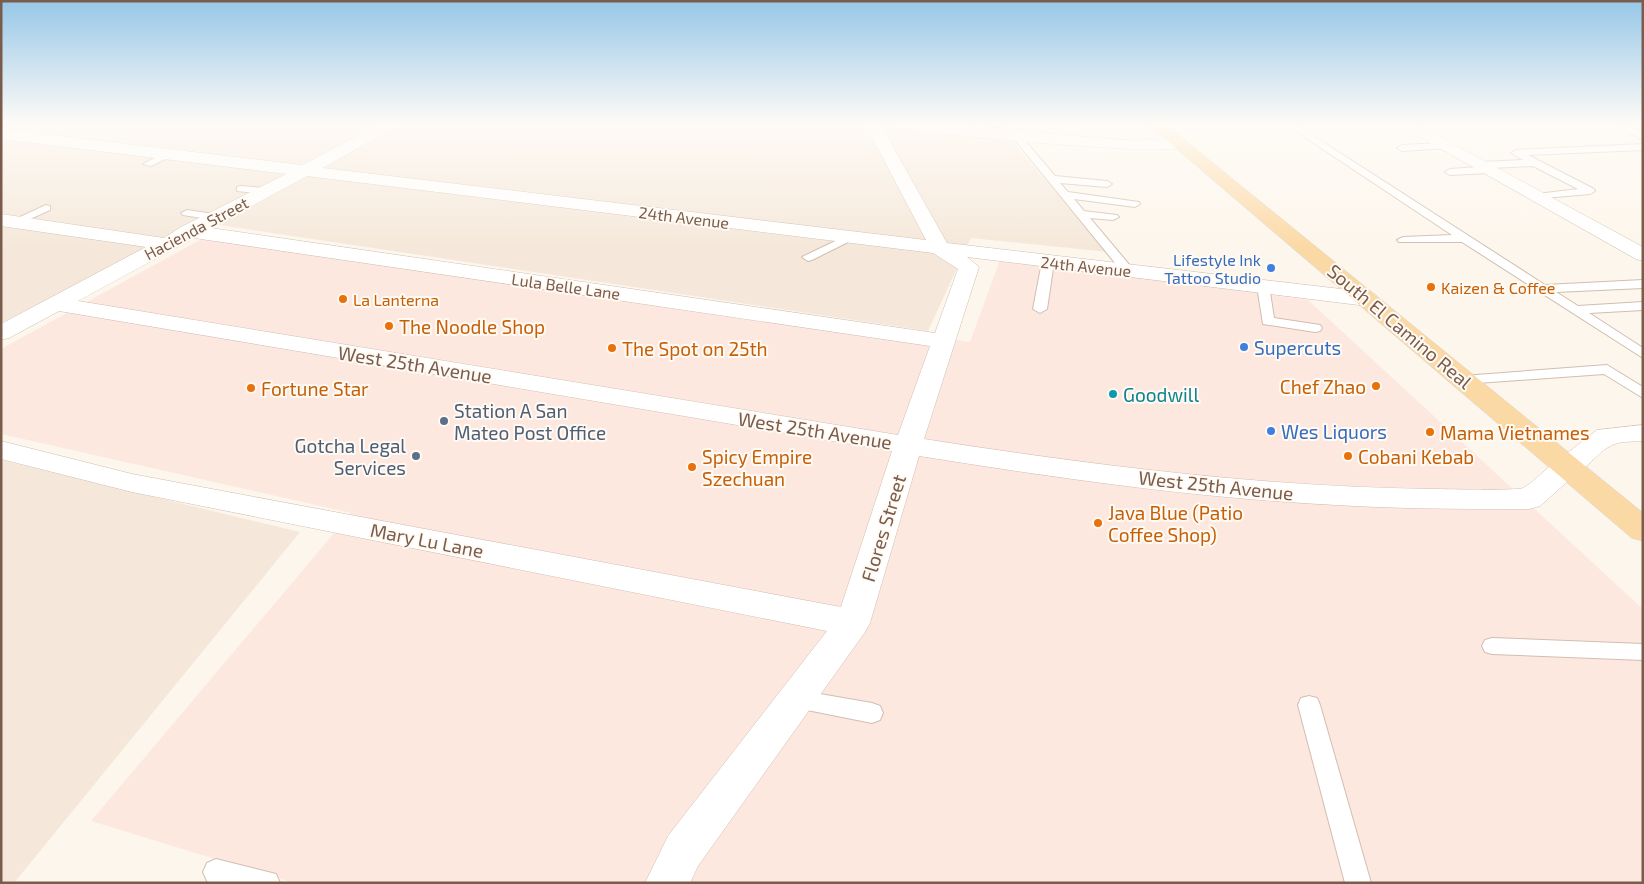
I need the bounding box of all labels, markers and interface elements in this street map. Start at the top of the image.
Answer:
street label: Hacienda Street [141,193,251,263]
street label: 24th Avenue [638,202,730,232]
place label: Lifestyle Ink Tattoo Studio [1164,250,1261,287]
street label: 24th Avenue [1040,252,1132,280]
street label: South El Camino Real [1323,259,1477,393]
marker: Lifestyle Ink Tattoo Studio [1265,262,1277,274]
street label: Lula Belle Lane [510,269,622,303]
place label: Kaizen & Coffee [1441,278,1555,297]
marker: Kaizen & Coffee [1425,281,1437,293]
place label: La Lanterna [353,290,439,309]
marker: La Lanterna [337,293,349,305]
place label: The Noodle Shop [399,315,545,338]
marker: The Noodle Shop [383,320,395,332]
place label: Supercuts [1254,336,1341,359]
place label: The Spot on 25th [622,337,768,360]
street label: West 25th Avenue [336,340,494,388]
marker: Supercuts [1238,341,1250,353]
marker: The Spot on 25th [606,342,618,354]
place label: Chef Zhao [1280,375,1366,398]
place label: Fortune Star [261,377,369,400]
marker: Chef Zhao [1370,380,1382,392]
marker: Fortune Star [245,382,257,394]
place label: Goodwill [1123,383,1199,406]
marker: Goodwill [1107,388,1119,400]
place label: Station A San Mateo Post Office [454,399,606,444]
street label: West 25th Avenue [736,406,894,454]
marker: Station A San Mateo Post Office [438,415,450,427]
place label: Wes Liquors [1281,420,1387,443]
place label: Mama Vietnames [1440,421,1590,444]
marker: Wes Liquors [1265,425,1277,437]
marker: Mama Vietnames [1424,426,1436,438]
place label: Gotcha Legal Services [295,434,406,479]
place label: Spicy Empire Szechuan [702,445,812,490]
place label: Cobani Kebab [1358,445,1474,468]
marker: Gotcha Legal Services [410,450,422,462]
marker: Cobani Kebab [1342,450,1354,462]
marker: Spicy Empire Szechuan [686,461,698,473]
street label: West 25th Avenue [1137,465,1295,505]
street label: Flores Street [856,472,910,584]
place label: Java Blue (Patio Coffee Shop) [1108,501,1243,546]
marker: Java Blue (Patio Coffee Shop) [1092,517,1104,529]
street label: Mary Lu Lane [368,518,486,562]

